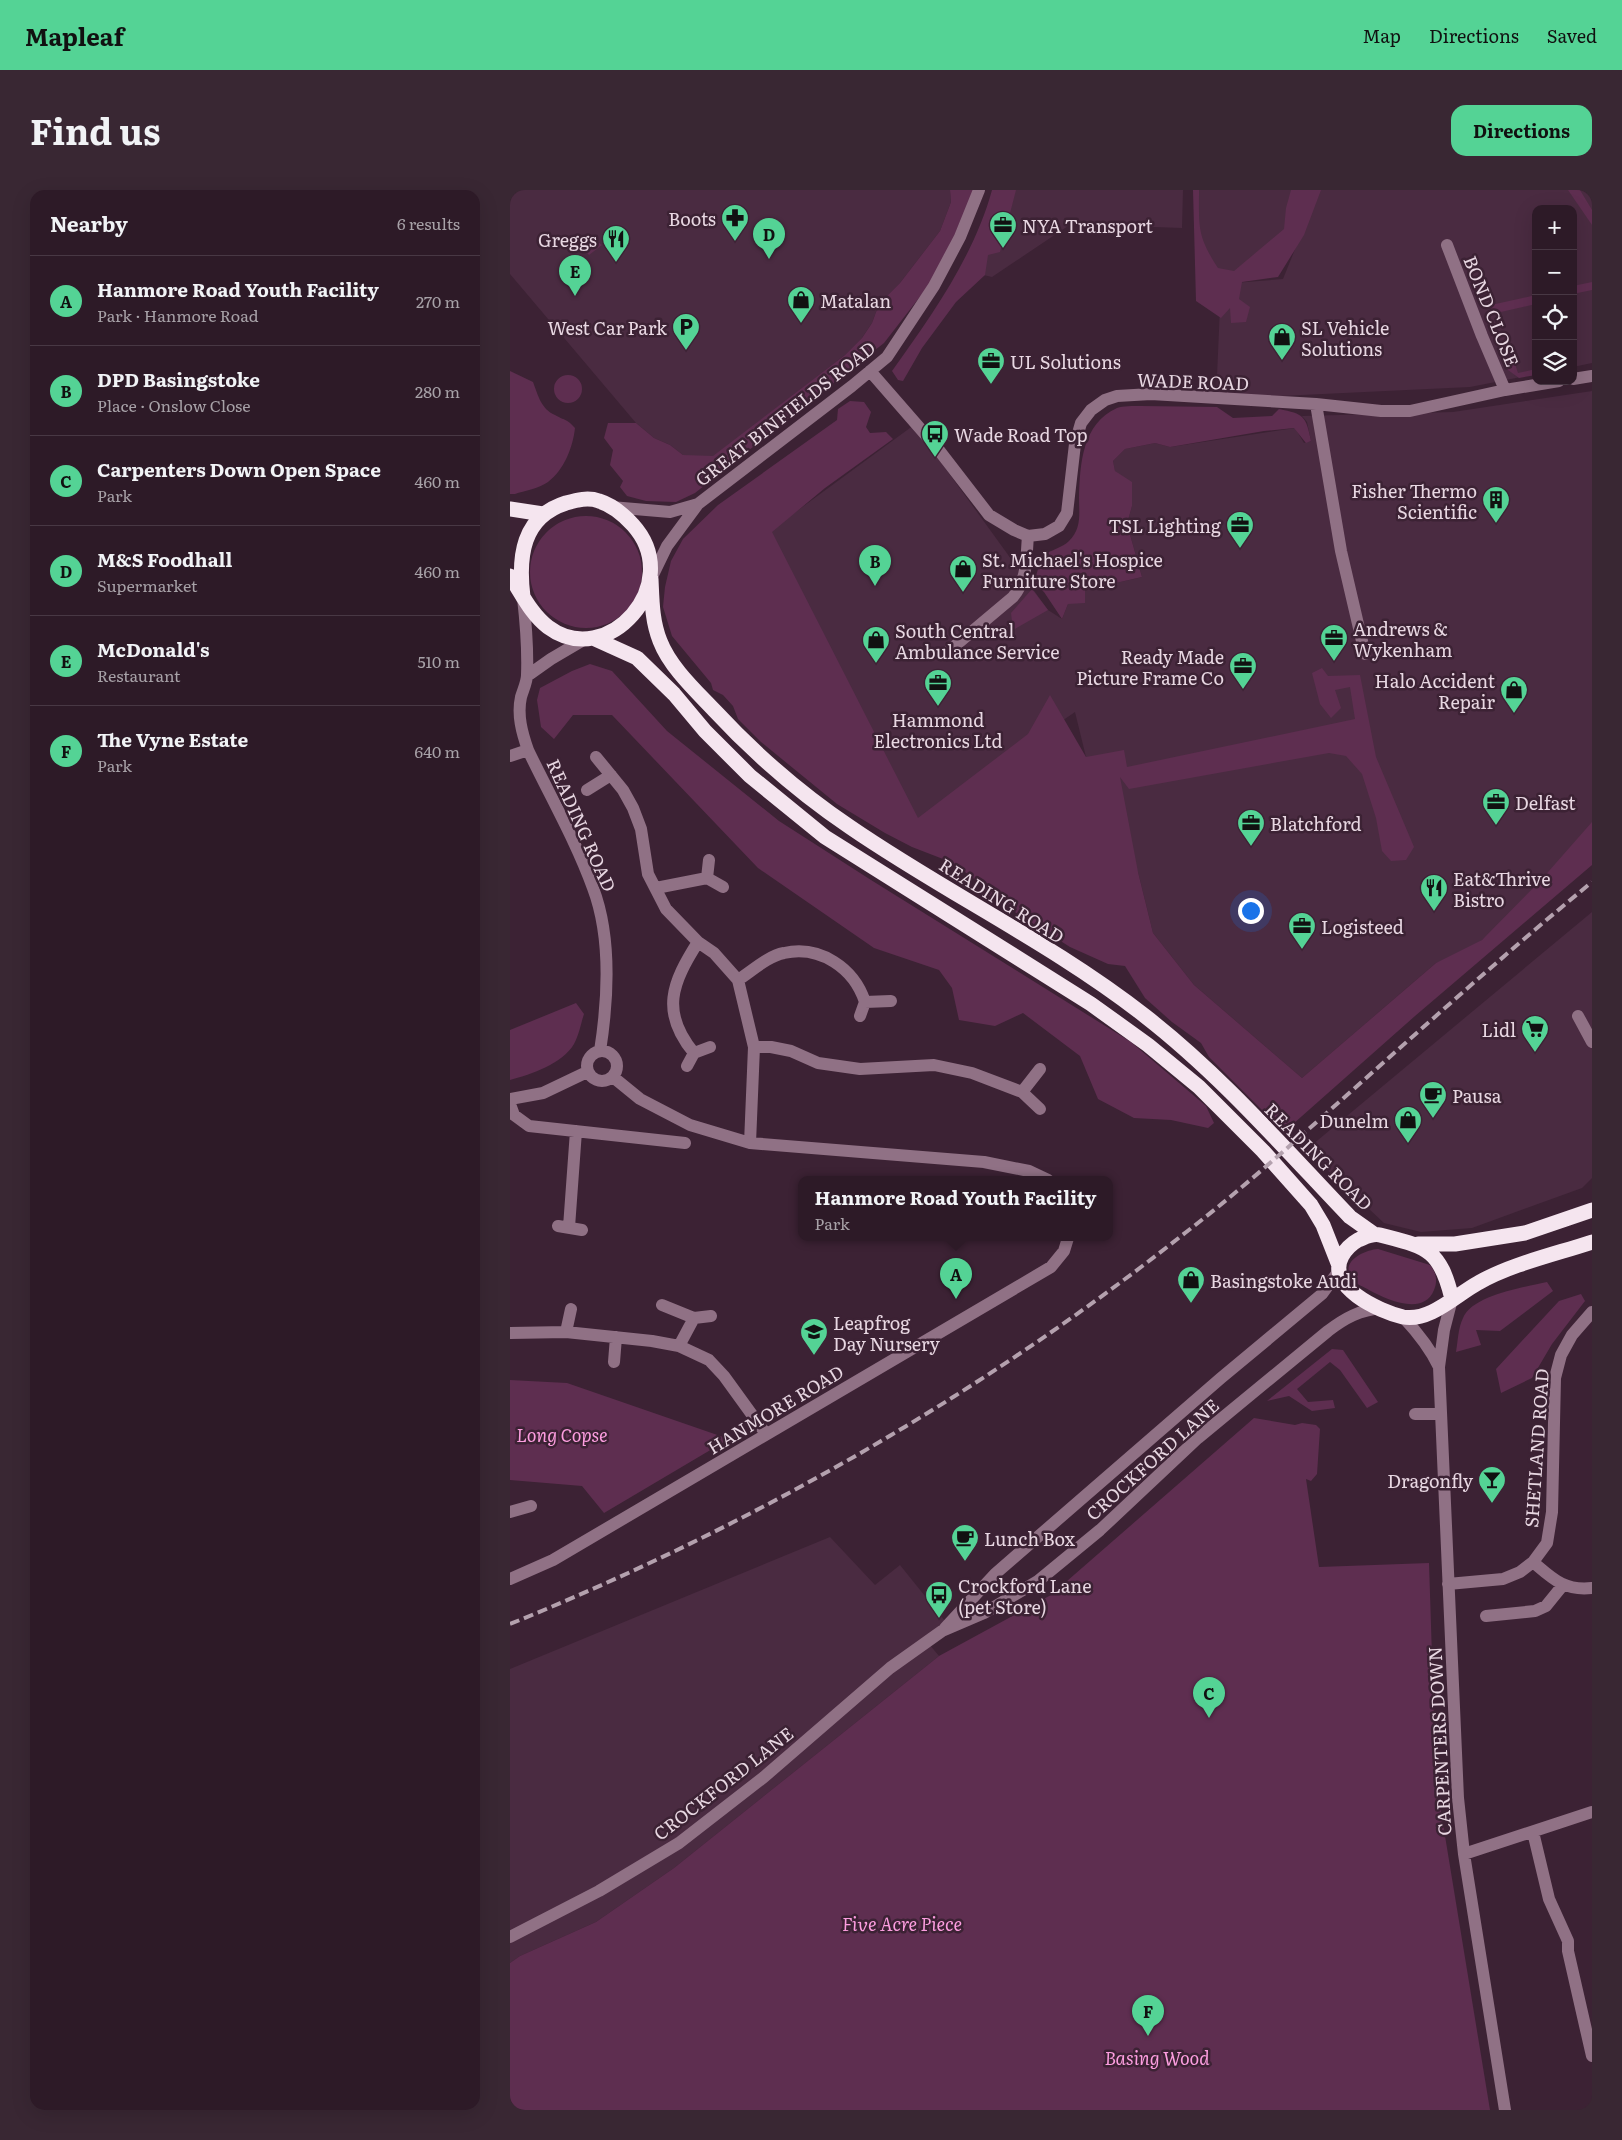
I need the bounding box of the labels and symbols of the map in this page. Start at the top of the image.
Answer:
pharmacy icon: Boots [720,203,750,242]
place label: Boots [668,205,716,232]
office icon: NYA Transport [988,210,1018,249]
place label: NYA Transport [1022,212,1153,239]
pin: D [753,218,785,259]
restaurant icon: Greggs [601,224,631,263]
place label: Greggs [538,226,597,253]
street label: BOND CLOSE [1457,251,1527,371]
pin: E [559,255,591,296]
shop icon: Matalan [786,285,816,324]
place label: Matalan [820,287,891,314]
parking icon: West Car Park [671,312,701,351]
place label: West Car Park [548,314,668,341]
place label: SL Vehicle Solutions [1301,314,1389,362]
shop icon: SL Vehicle Solutions [1267,322,1297,361]
street label: GREAT BINFIELDS ROAD [689,334,881,492]
office icon: UL Solutions [976,346,1006,385]
place label: UL Solutions [1010,348,1121,375]
street label: WADE ROAD [1137,366,1249,396]
bus stop icon: Wade Road Top [920,419,950,458]
place label: Wade Road Top [954,421,1088,448]
place label: Fisher Thermo Scientific [1351,477,1477,525]
building icon: Fisher Thermo Scientific [1481,485,1511,524]
office icon: TSL Lighting [1225,510,1255,549]
place label: TSL Lighting [1108,512,1222,539]
pin: B [859,545,891,586]
place label: St. Michael's Hospice Furniture Store [982,546,1163,594]
shop icon: St. Michael's Hospice Furniture Store [948,554,978,593]
place label: Andrews & Wykenham [1353,615,1453,663]
place label: South Central Ambulance Service [895,617,1060,665]
office icon: Andrews & Wykenham [1319,623,1349,662]
shop icon: South Central Ambulance Service [861,625,891,664]
place label: Ready Made Picture Frame Co [1076,643,1224,691]
office icon: Ready Made Picture Frame Co [1228,651,1258,690]
place label: Halo Accident Repair [1375,667,1496,715]
office icon: Hammond Electronics Ltd [923,668,953,707]
shop icon: Halo Accident Repair [1499,675,1529,714]
place label: Hammond Electronics Ltd [874,706,1002,754]
street label: READING ROAD [541,754,623,896]
office icon: Delfast [1481,787,1511,826]
place label: Delfast [1515,789,1576,816]
office icon: Blatchford [1236,808,1266,847]
place label: Blatchford [1270,810,1362,837]
street label: READING ROAD [934,851,1070,949]
place label: Eat&Thrive Bistro [1453,865,1551,913]
restaurant icon: Eat&Thrive Bistro [1419,873,1449,912]
your location [1238,898,1264,924]
office icon: Logisteed [1287,911,1317,950]
place label: Logisteed [1321,913,1404,940]
supermarket icon: Lidl [1520,1014,1550,1053]
place label: Lidl [1481,1016,1516,1043]
cafe icon: Pausa [1418,1080,1448,1119]
place label: Pausa [1452,1082,1502,1109]
street label: READING ROAD [1259,1096,1379,1216]
shop icon: Dunelm [1393,1105,1423,1144]
place label: Dunelm [1320,1107,1389,1134]
pin: A [940,1258,972,1299]
shop icon: Basingstoke Audi [1176,1265,1206,1304]
place label: Basingstoke Audi [1210,1267,1357,1294]
place label: Leapfrog Day Nursery [833,1309,940,1357]
school or university icon: Leapfrog Day Nursery [799,1317,829,1356]
street label: HANMORE ROAD [702,1358,848,1460]
street label: SHETLAND ROAD [1517,1368,1555,1528]
street label: CROCKFORD LANE [1079,1392,1225,1526]
park label: Long Copse [516,1421,608,1448]
bar icon: Dragonfly [1477,1465,1507,1504]
place label: Dragonfly [1387,1467,1474,1494]
cafe icon: Lunch Box [950,1523,980,1562]
place label: Lunch Box [984,1525,1076,1552]
place label: Crockford Lane (pet Store) [958,1572,1092,1620]
bus stop icon: Crockford Lane (pet Store) [924,1580,954,1619]
street label: CARPENTERS DOWN [1421,1646,1457,1836]
pin: C [1193,1677,1225,1718]
street label: CROCKFORD LANE [647,1720,799,1846]
park label: Five Acre Piece [842,1910,962,1937]
pin: F [1132,1995,1164,2036]
park label: Basing Wood [1104,2044,1210,2071]

